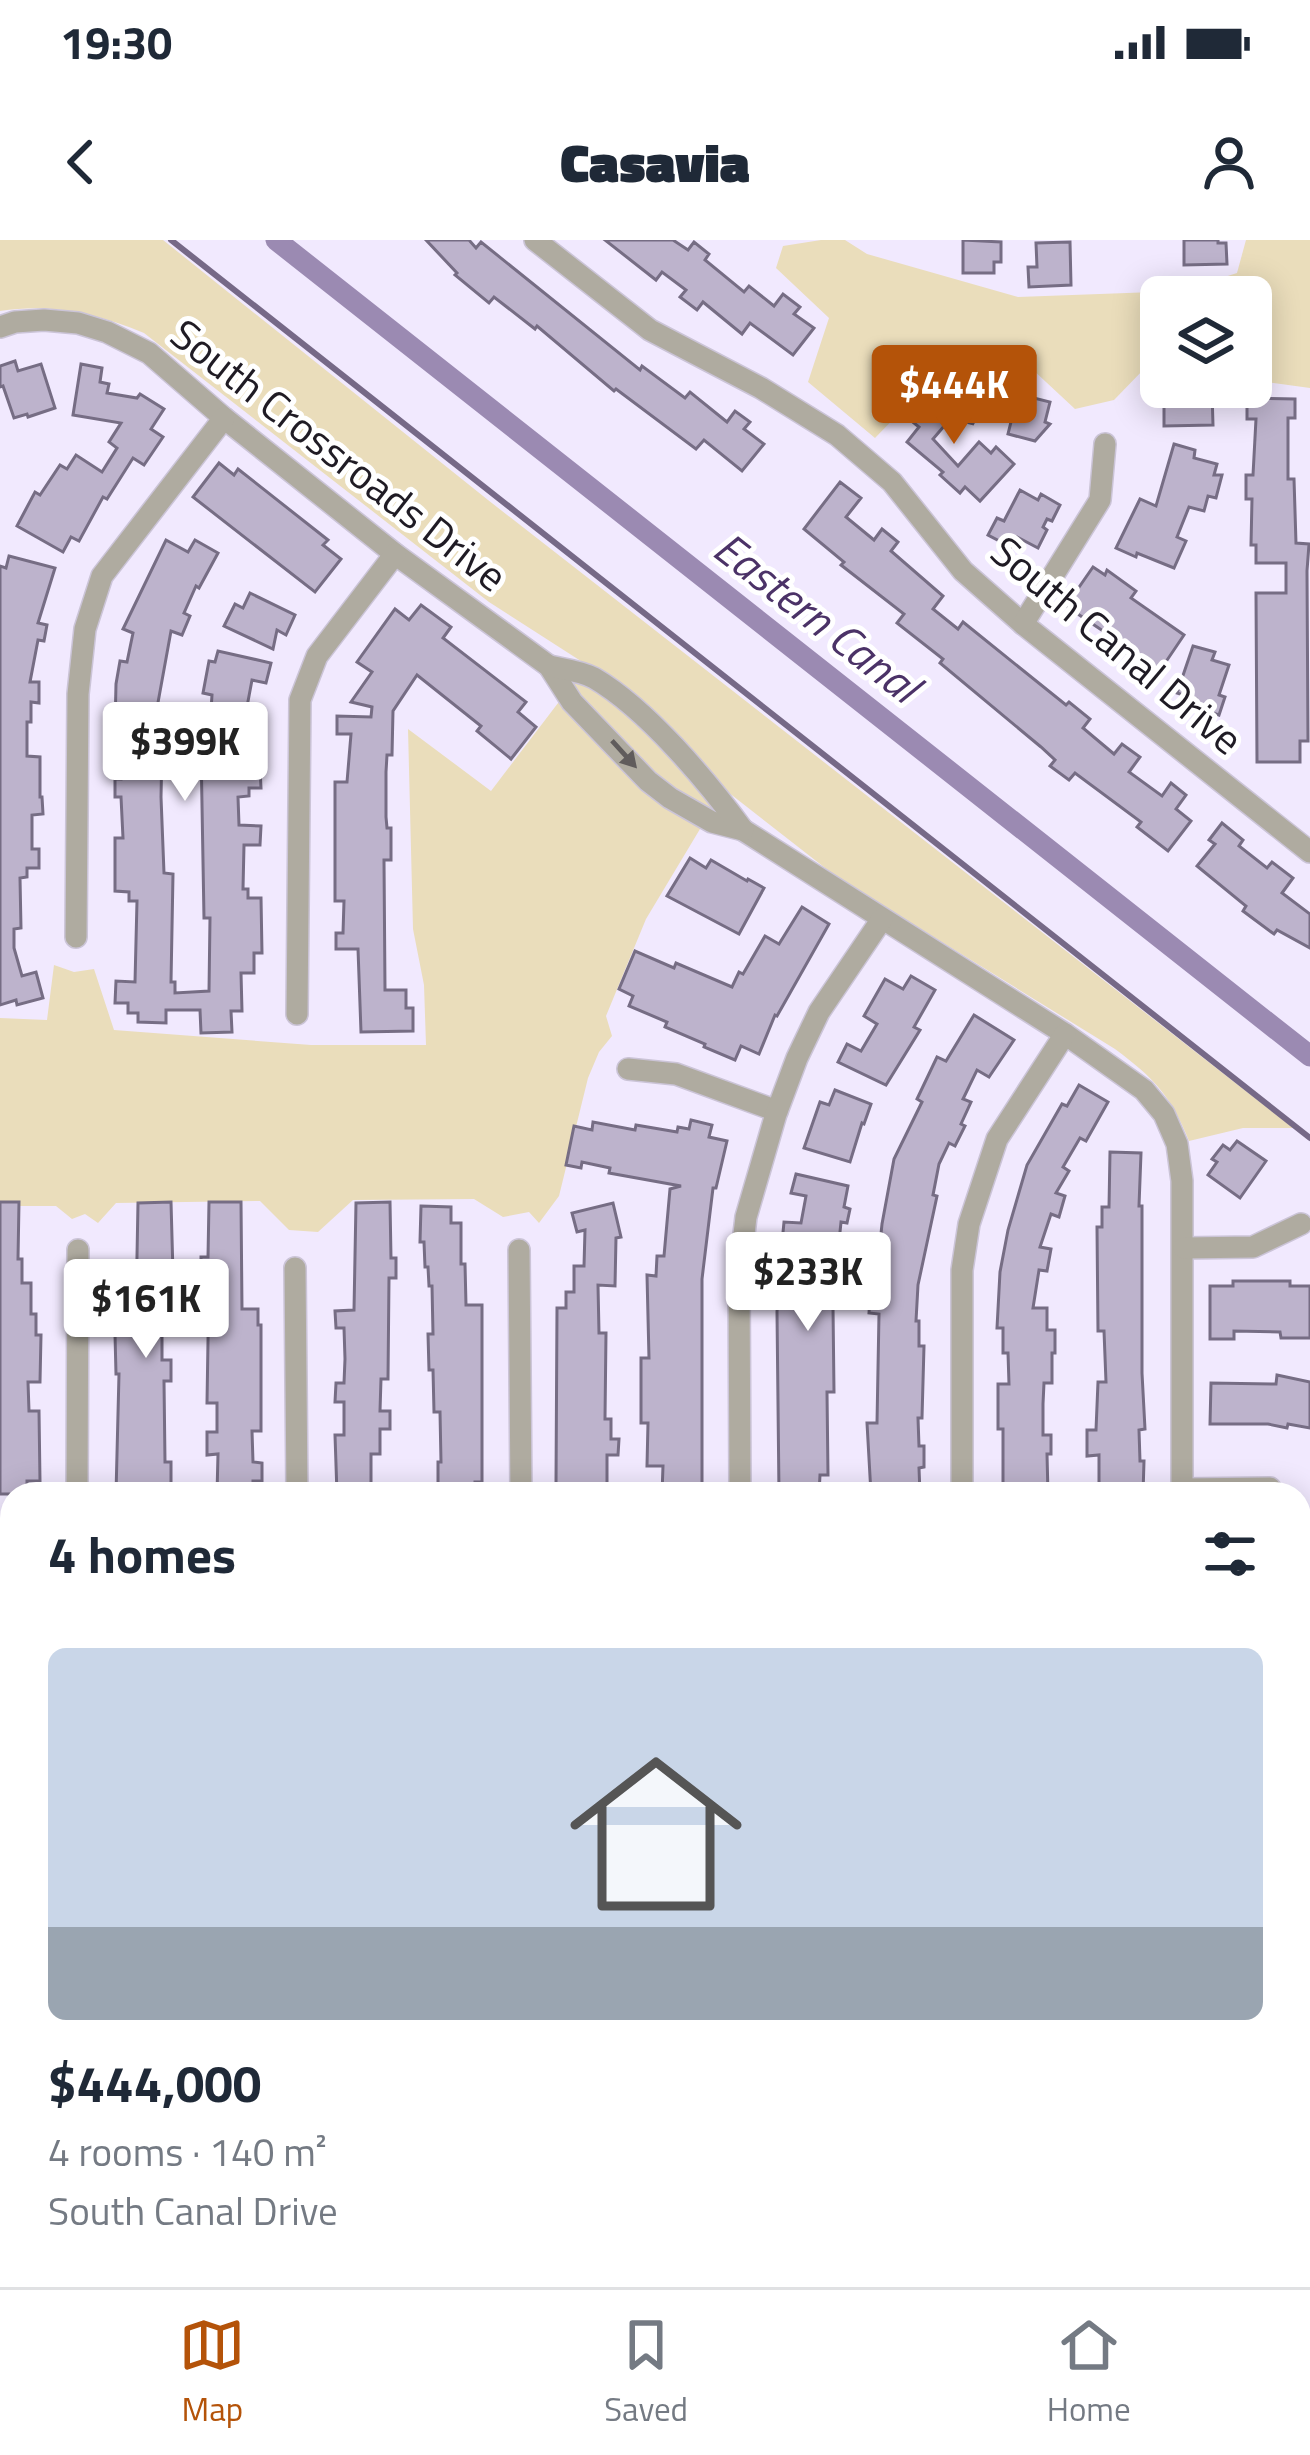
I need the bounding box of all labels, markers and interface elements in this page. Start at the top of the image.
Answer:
text: 19:30 [60,8,172,76]
text: Casavia [560,121,750,203]
icon: back [48,129,114,195]
icon: person [1196,129,1262,195]
map controls [1140,276,1272,408]
button: layers [1140,276,1272,408]
street label: South Crossroads Drive [158,302,522,606]
pin: $444K [870,345,1038,447]
text: $444K [899,354,1009,413]
water label: Eastern Canal [700,514,938,721]
street label: South Canal Drive [978,519,1258,769]
pin: $399K [101,702,269,804]
text: $399K [130,711,240,770]
one-way arrow [610,740,638,769]
pin: $233K [724,1232,892,1334]
text: $233K [753,1241,863,1300]
pin: $161K [62,1259,230,1361]
text: $161K [91,1268,201,1327]
text: 4 homes [48,1515,236,1593]
icon: filters [1197,1521,1263,1587]
icon: home [548,1726,764,1942]
text: $444,000 [48,2044,261,2122]
text: 4 rooms · 140 m² [48,2122,327,2181]
text: South Canal Drive [48,2181,338,2240]
tab: Map [179,2312,245,2434]
tab: Saved [604,2312,688,2434]
tab: Home [1047,2312,1131,2434]

